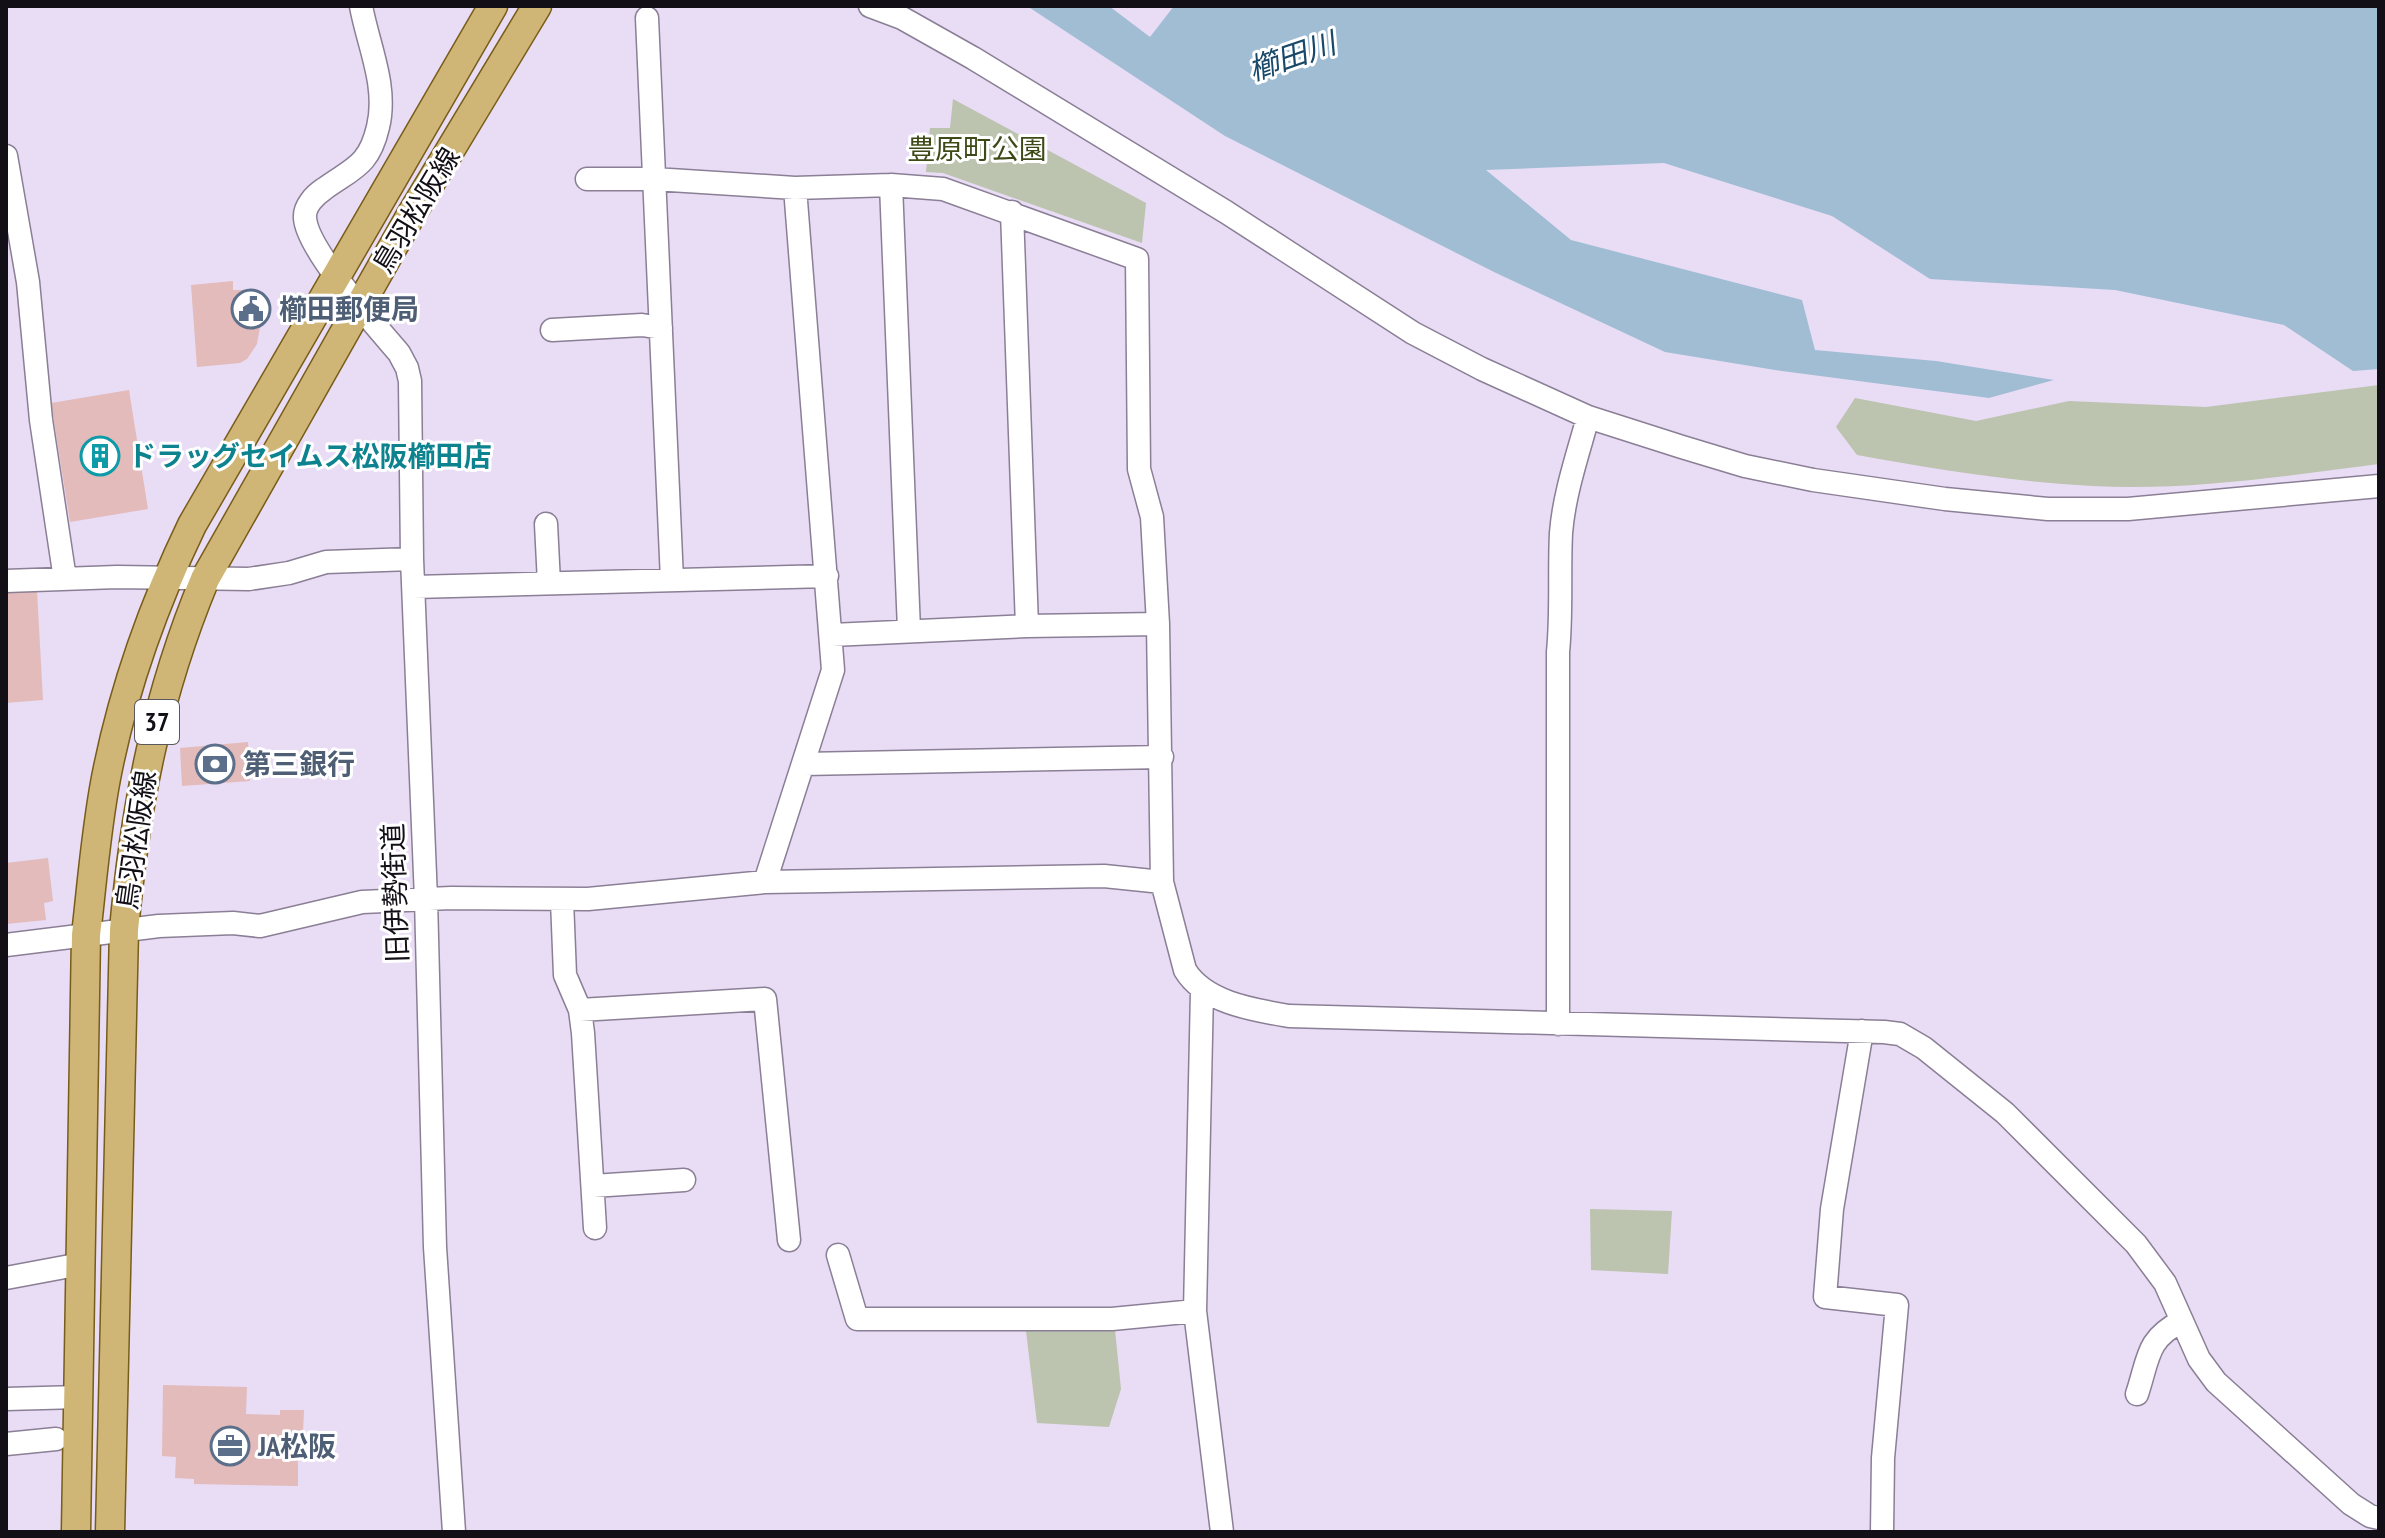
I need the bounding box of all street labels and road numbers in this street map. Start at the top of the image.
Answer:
street label: 鳥羽松阪線 [364,140,467,279]
road number: 37 [135,700,179,744]
street label: 鳥羽松阪線 [107,768,164,912]
street label: 旧伊勢街道 [374,822,415,964]

